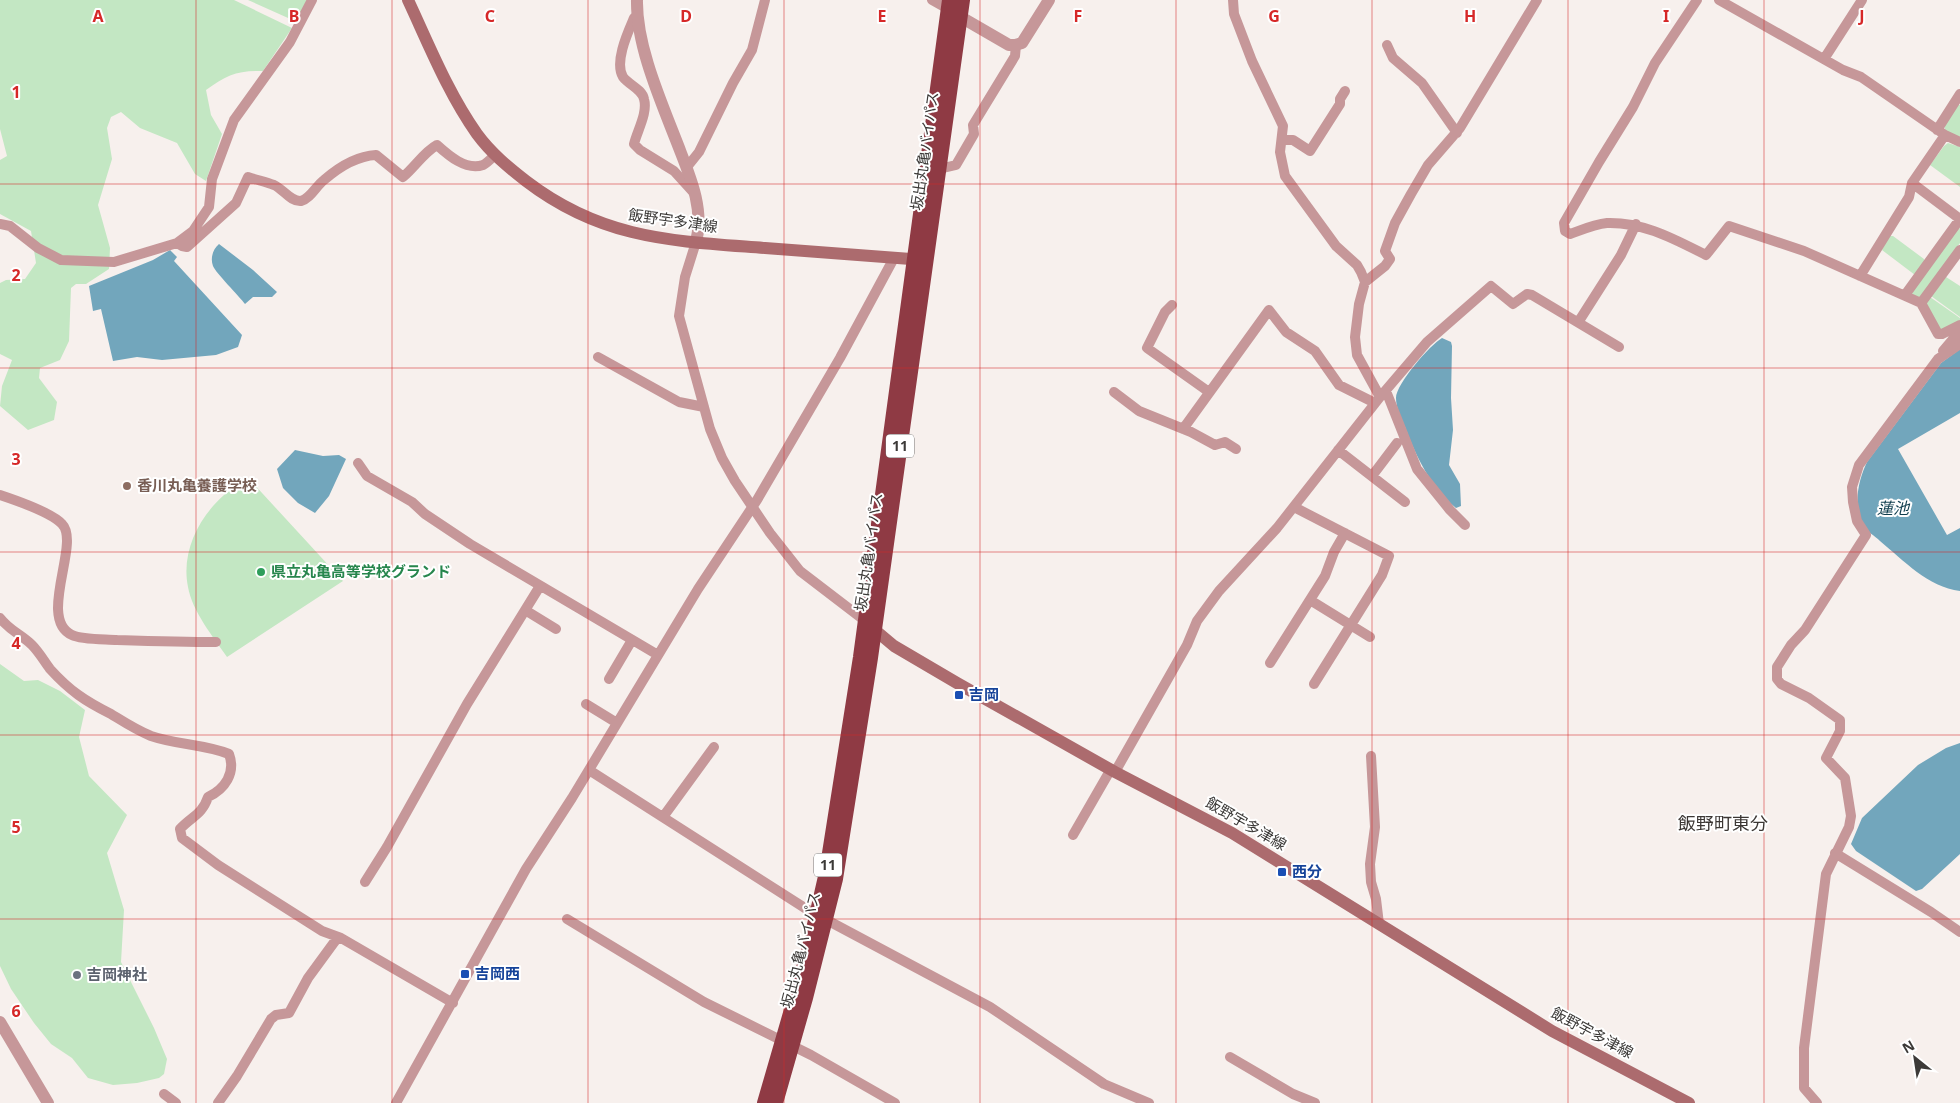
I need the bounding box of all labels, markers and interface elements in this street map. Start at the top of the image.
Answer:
text: A [92,5,104,27]
text: B [289,5,299,27]
text: C [485,5,495,27]
text: D [680,5,692,27]
text: E [878,5,887,27]
text: F [1074,5,1082,27]
text: G [1268,5,1280,27]
text: H [1464,5,1476,27]
text: I [1663,5,1669,27]
text: J [1857,5,1865,27]
text: 1 [11,81,21,103]
street label: 坂出丸亀バイパス [906,90,942,212]
street label: 飯野宇多津線 [627,204,719,236]
text: 2 [11,264,21,286]
road number: 11 [886,434,914,458]
text: 3 [11,448,21,470]
place label: 香川丸亀養護学校 [137,475,257,495]
marker: 香川丸亀養護学校 [121,480,133,492]
street label: 坂出丸亀バイパス [850,491,886,613]
water label: 蓮池 [1877,497,1911,519]
place label: 県立丸亀高等学校グランド [271,561,451,581]
marker: 県立丸亀高等学校グランド [255,566,267,578]
text: 4 [11,632,21,654]
place label: 吉岡 [969,684,999,704]
marker: 吉岡 [953,689,965,701]
street label: 飯野宇多津線 [1203,792,1290,854]
district label: 飯野町東分 [1678,811,1768,835]
text: 5 [11,816,21,838]
road number: 11 [814,854,842,876]
place label: 西分 [1292,861,1322,881]
marker: 西分 [1276,866,1288,878]
street label: 坂出丸亀バイパス [776,889,824,1010]
place label: 吉岡西 [475,963,520,983]
place label: 吉岡神社 [87,964,147,984]
marker: 吉岡西 [459,968,471,980]
marker: 吉岡神社 [71,969,83,981]
text: 6 [11,1000,21,1022]
street label: 飯野宇多津線 [1548,1002,1637,1062]
north arrow [1890,1033,1940,1083]
text: N [1899,1035,1918,1057]

